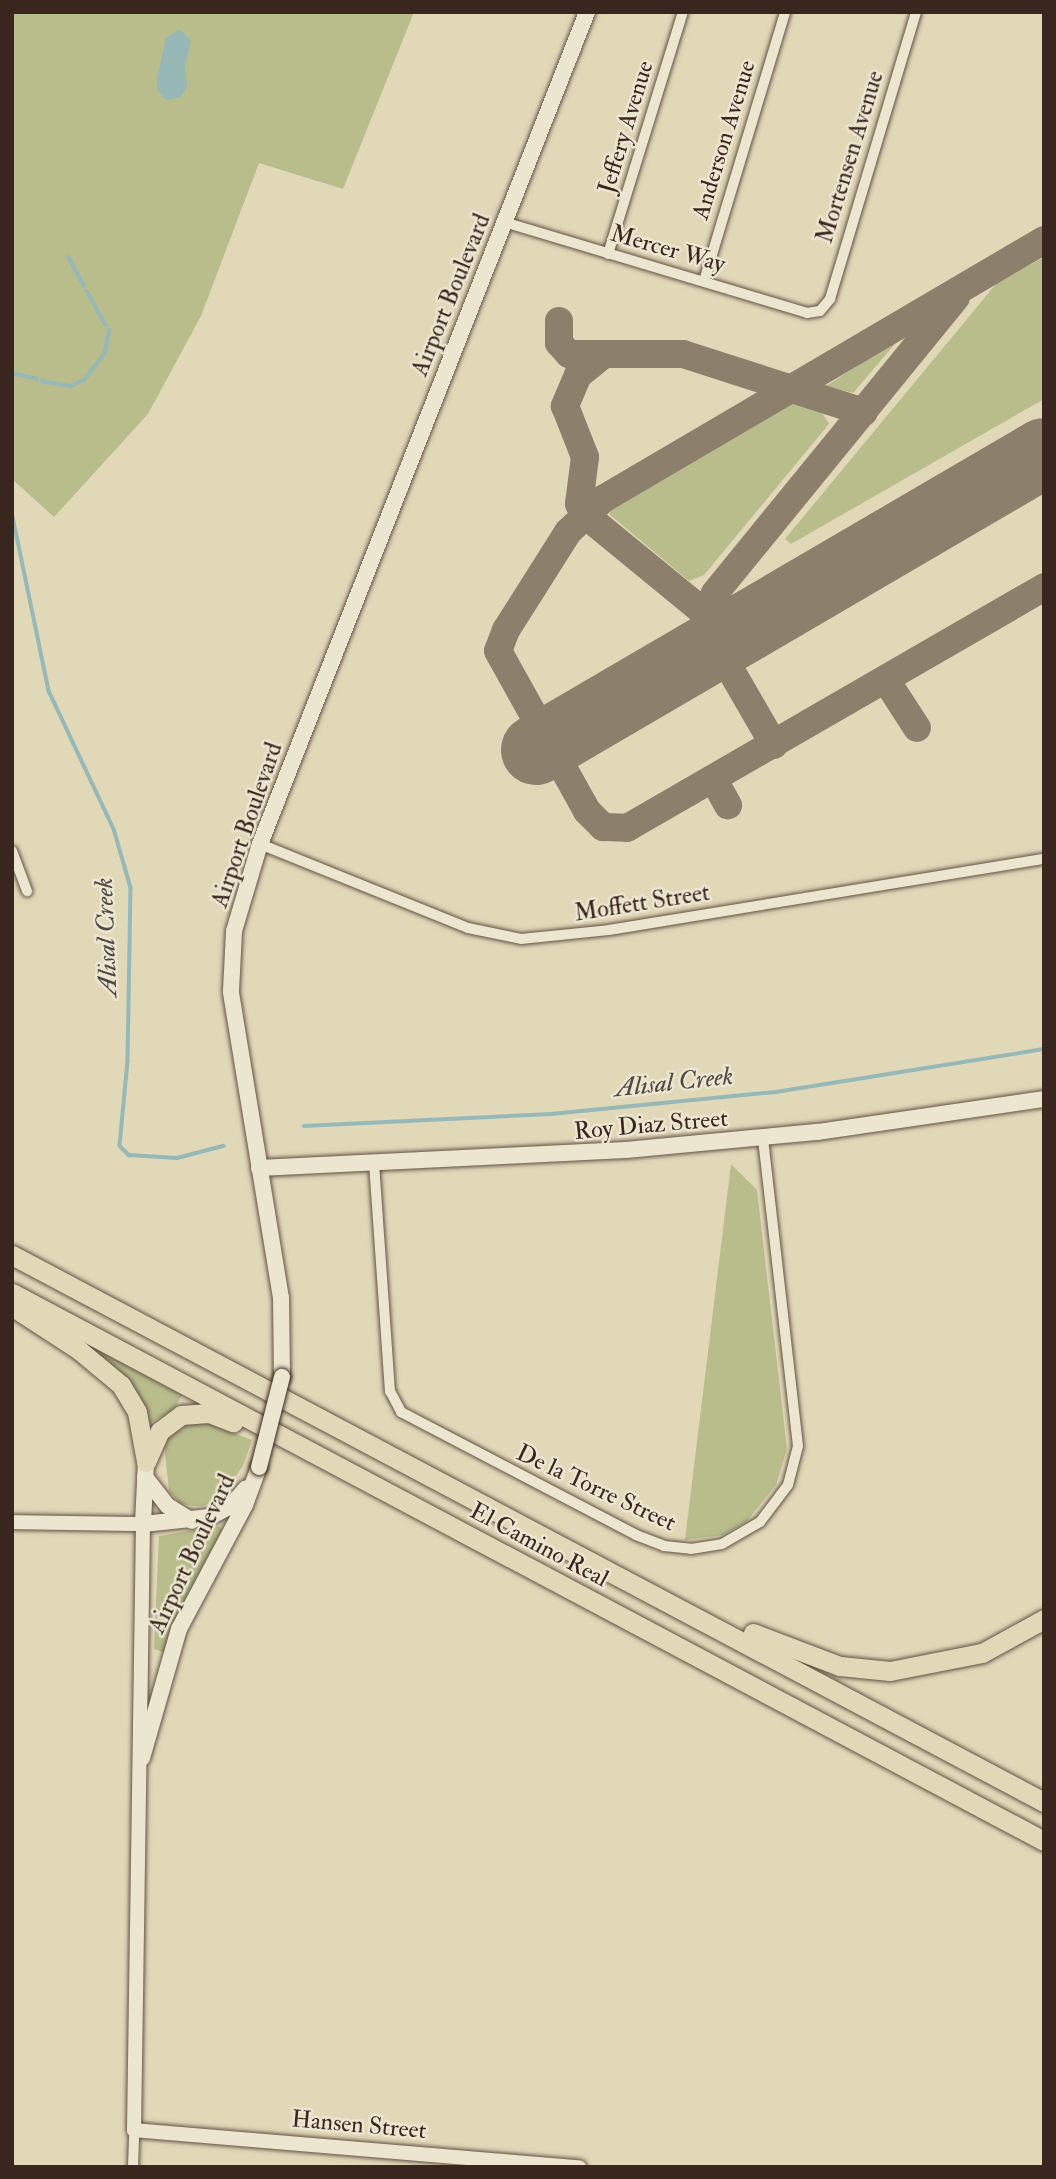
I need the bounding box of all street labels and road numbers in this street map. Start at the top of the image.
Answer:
street label: Jeffery Avenue [592,57,660,197]
street label: Anderson Avenue [686,57,762,223]
street label: Mortensen Avenue [810,67,890,247]
street label: Airport Boulevard [405,210,497,380]
street label: Mercer Way [607,219,729,279]
street label: Airport Boulevard [205,739,289,911]
street label: Moffett Street [572,878,712,928]
street label: Roy Diaz Street [573,1104,729,1146]
street label: De la Torre Street [512,1438,680,1538]
street label: Airport Boulevard [142,1470,242,1638]
street label: El Camino Real [465,1496,613,1594]
street label: Hansen Street [290,2105,428,2145]

